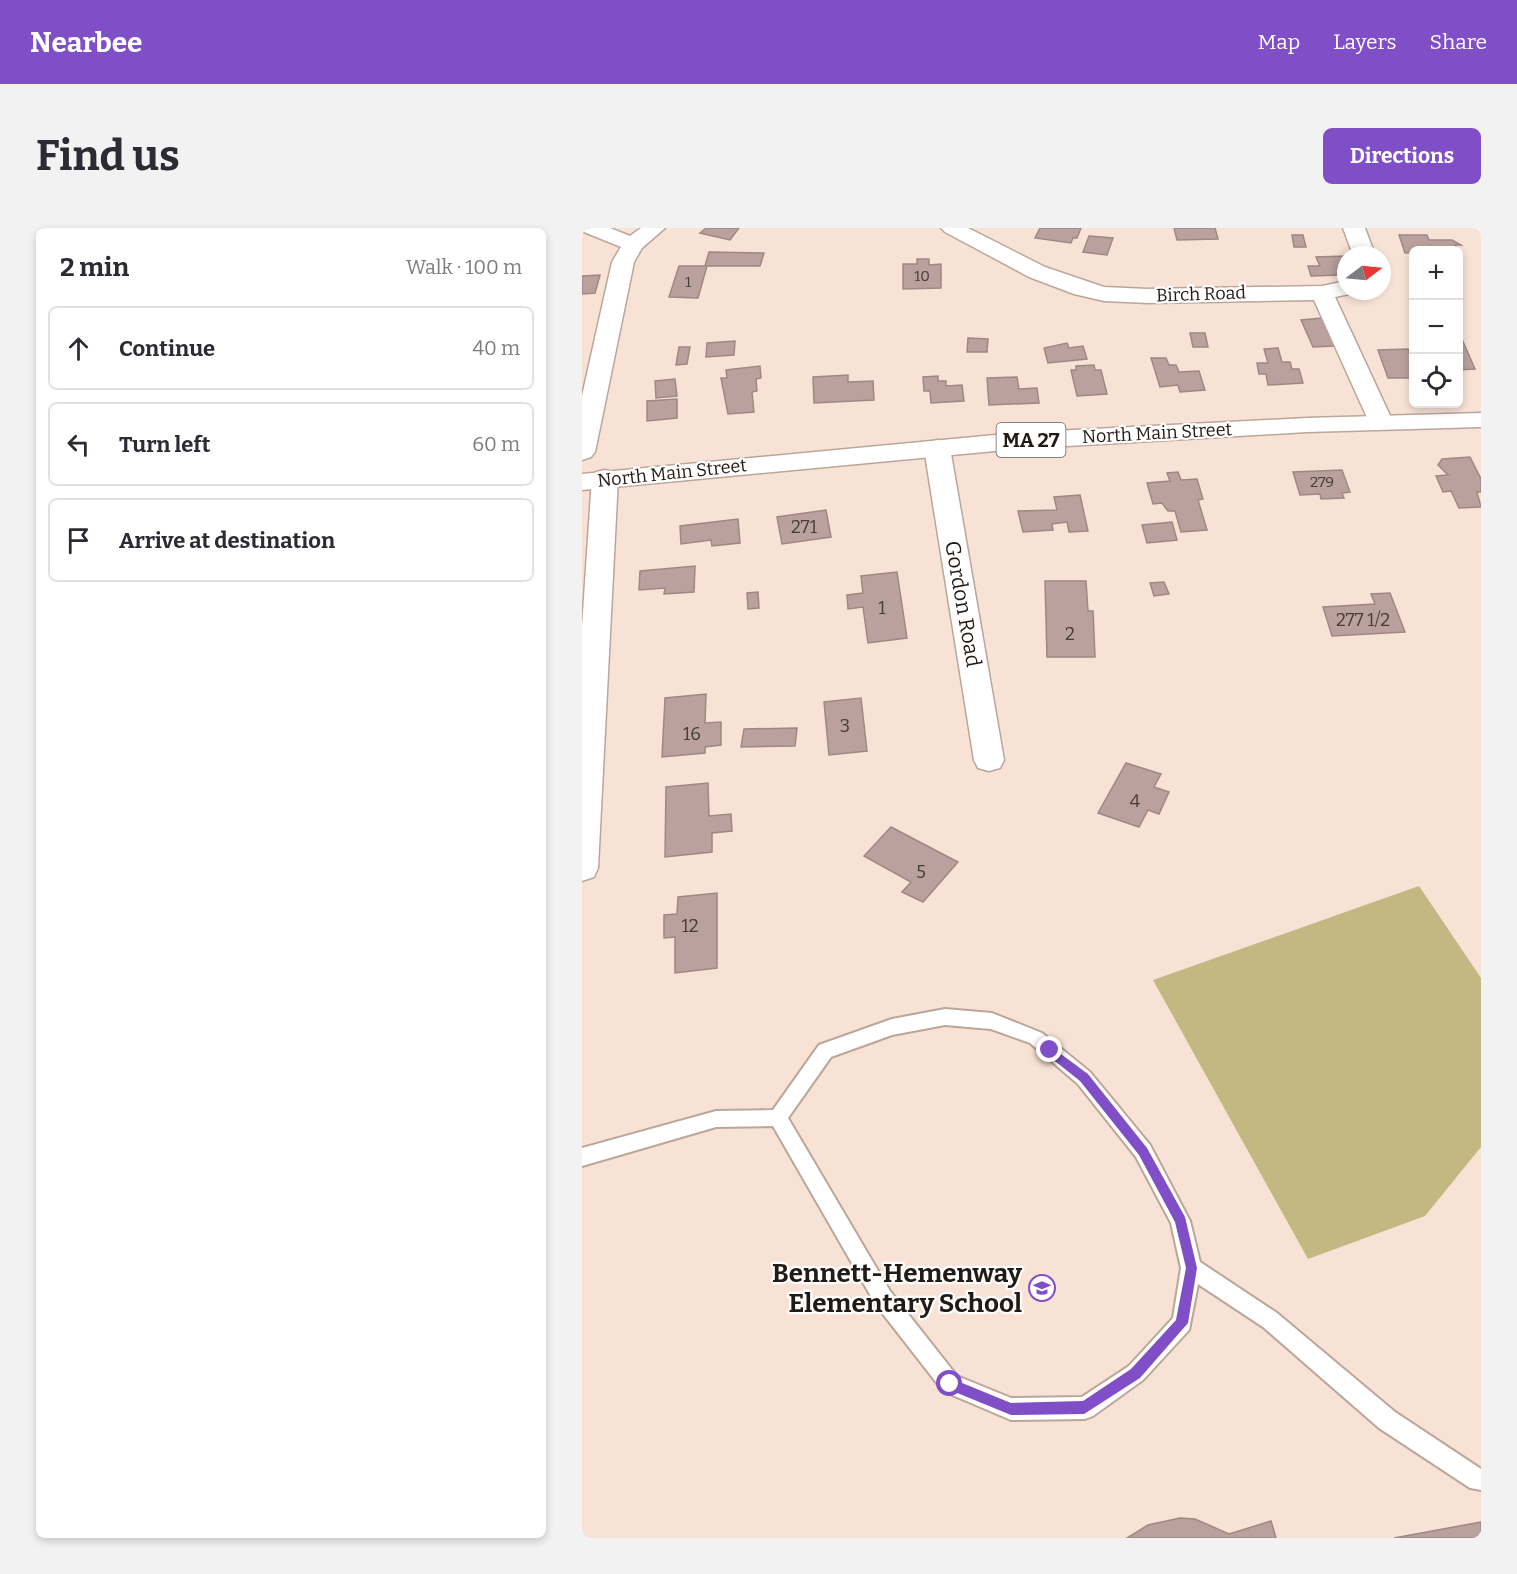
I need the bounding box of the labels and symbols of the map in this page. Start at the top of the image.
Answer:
north arrow [1337,246,1391,300]
house number: 10 [914,267,930,285]
house number: 1 [685,273,691,291]
street label: Birch Road [1156,281,1247,307]
street label: North Main Street [1081,418,1233,448]
road number: MA 27 [996,423,1066,457]
street label: North Main Street [596,454,748,492]
house number: 279 [1310,473,1334,491]
house number: 271 [791,516,818,538]
street label: Gordon Road [939,539,987,669]
house number: 1 [878,597,886,619]
house number: 277 1/2 [1336,609,1390,631]
house number: 2 [1065,623,1075,645]
house number: 3 [840,715,850,737]
house number: 16 [683,723,701,745]
house number: 4 [1130,790,1141,812]
house number: 5 [916,861,926,883]
house number: 12 [681,915,699,937]
route end [1036,1036,1062,1062]
place label: Bennett-Hemenway Elementary School [772,1258,1023,1319]
school or university icon: Bennett-Hemenway Elementary School [1027,1273,1057,1303]
route start [936,1370,962,1396]

